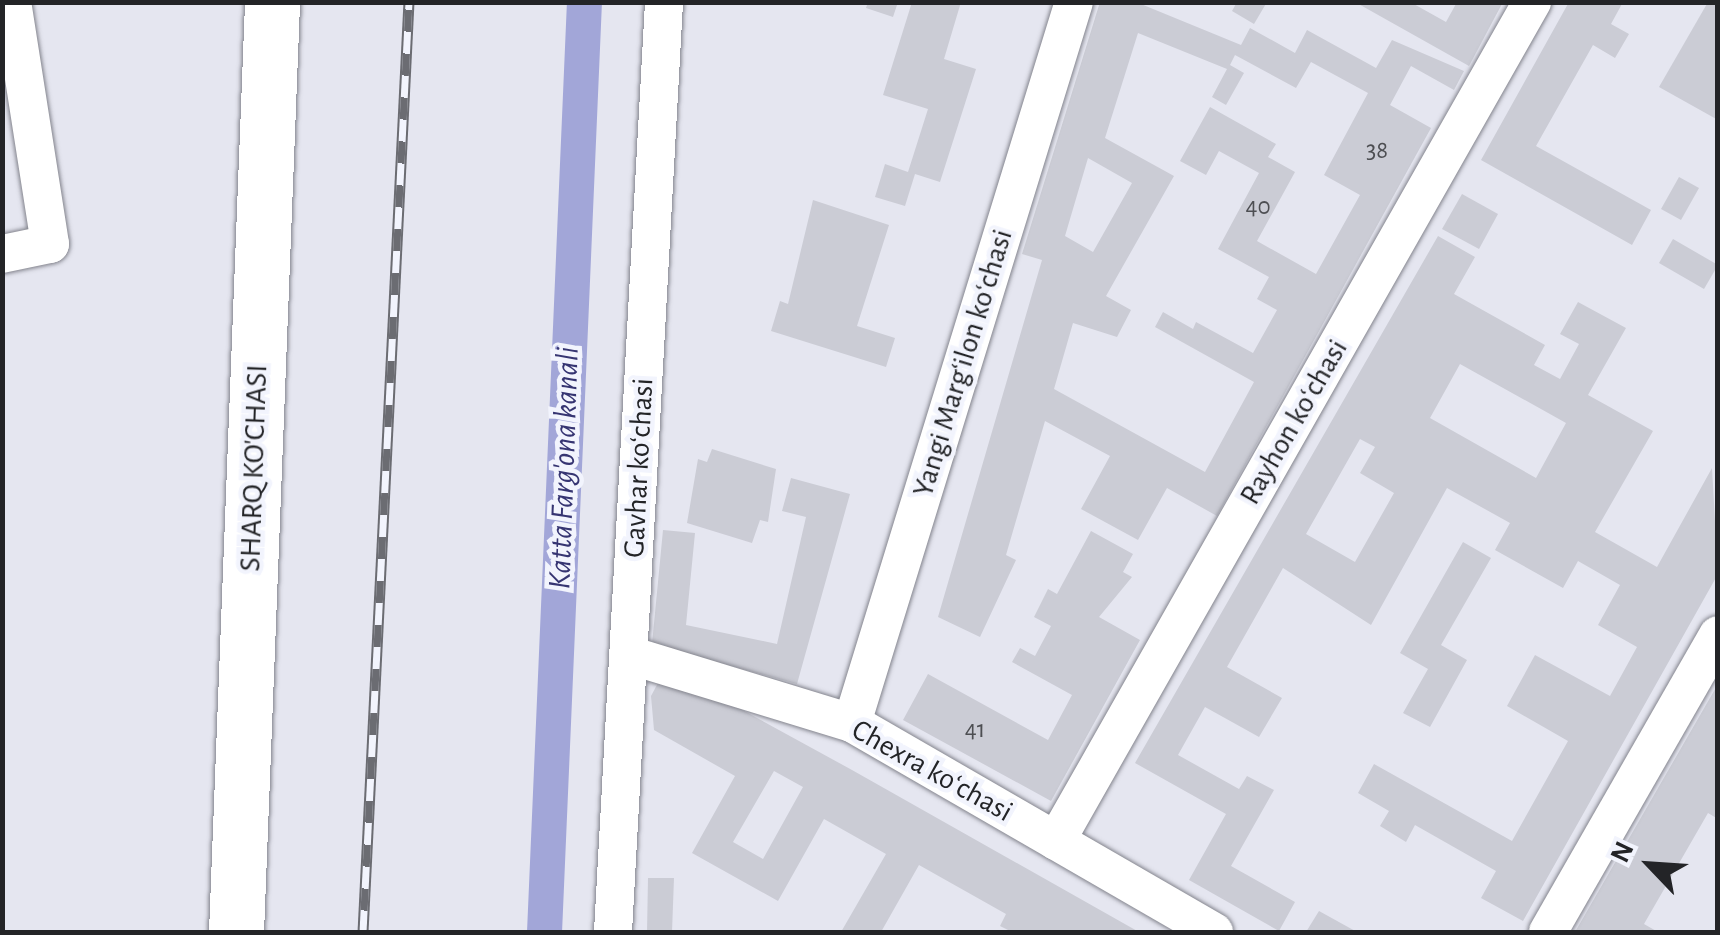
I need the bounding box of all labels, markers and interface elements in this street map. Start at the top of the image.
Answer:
house number: 38 [1366,136,1388,166]
house number: 40 [1245,192,1271,222]
street label: Yangi Margʻilon koʻchasi [905,225,1021,501]
street label: Rayhon koʻchasi [1232,333,1356,511]
water label: Katta Farg'ona kanali [541,346,587,590]
street label: SHARQ KO'CHASI [232,364,276,572]
street label: Gavhar koʻchasi [616,377,662,559]
street label: Chexra koʻchasi [845,712,1019,830]
house number: 41 [965,715,985,745]
north arrow [1600,815,1700,915]
text: N [1606,838,1640,867]

